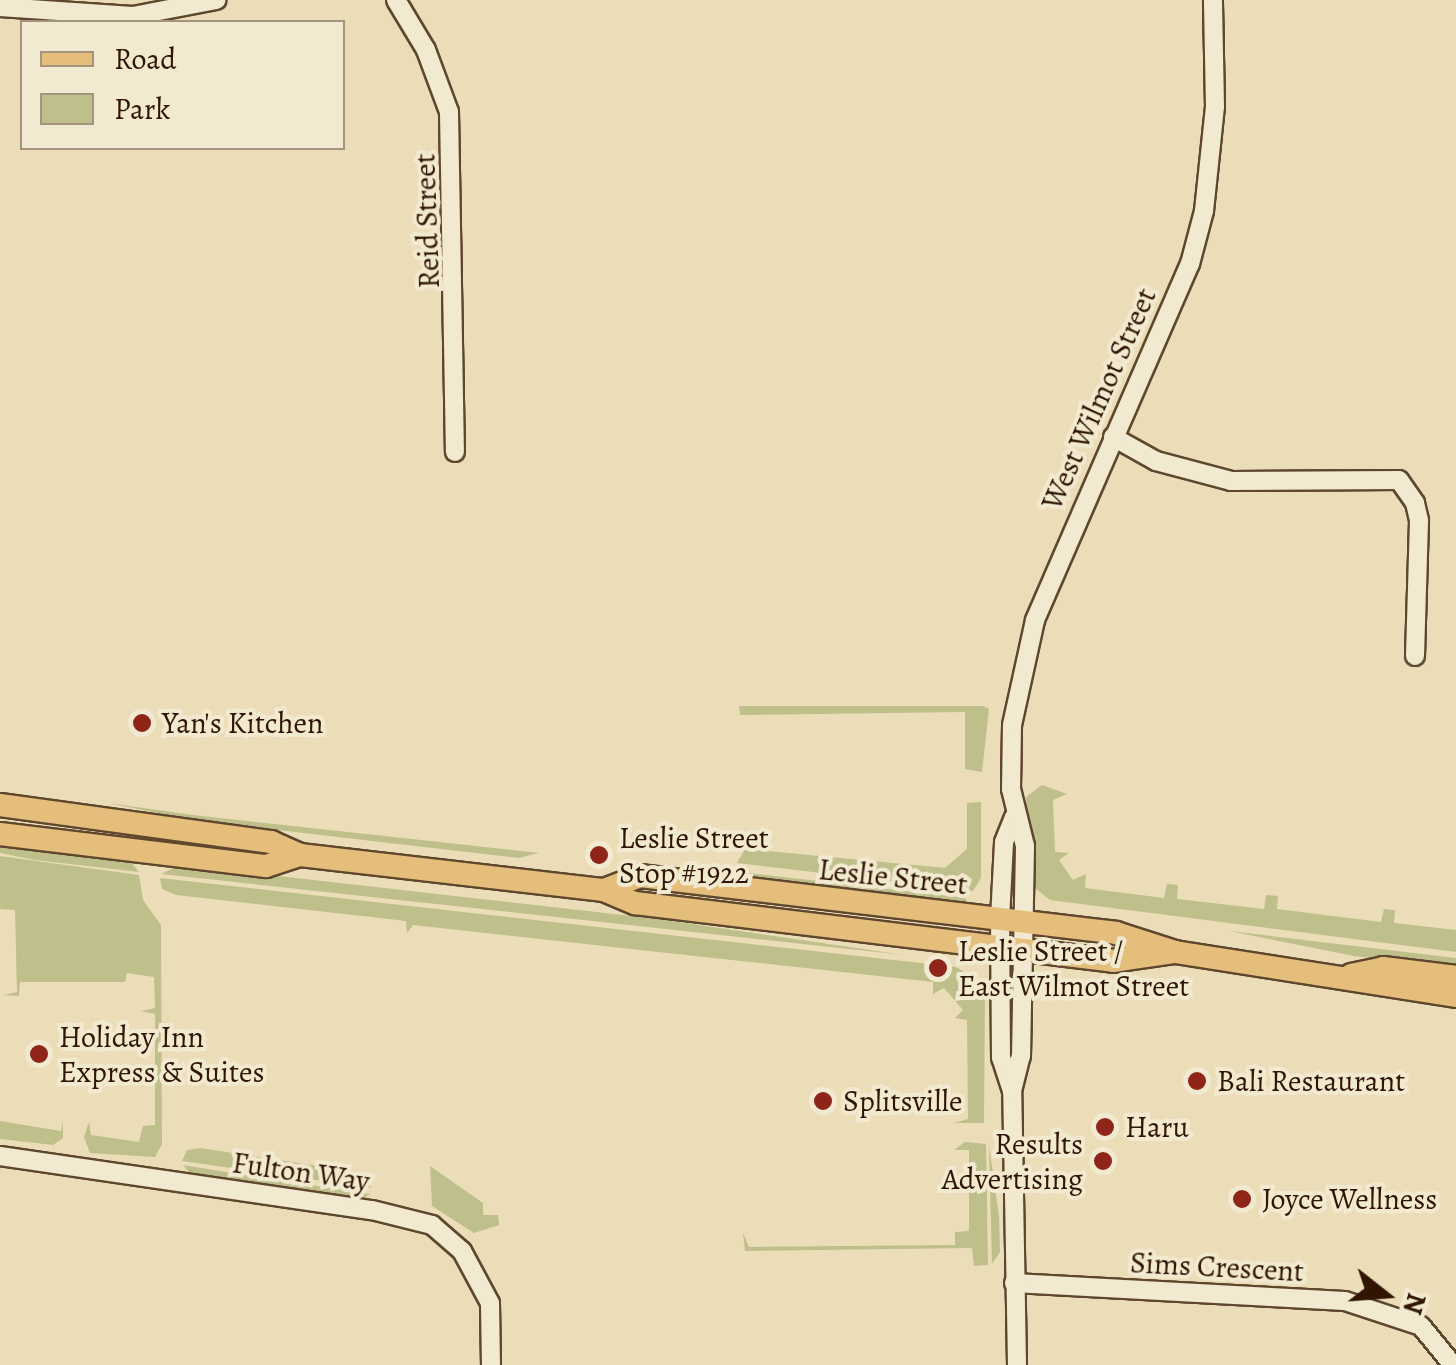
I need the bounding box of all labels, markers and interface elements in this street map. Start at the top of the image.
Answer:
legend [20,20,345,150]
text: Road [114,39,176,79]
text: Park [114,89,170,129]
street label: Reid Street [407,153,447,289]
street label: West Wilmot Street [1034,282,1164,516]
place label: Yan's Kitchen [162,705,323,741]
marker: Yan's Kitchen [131,712,153,734]
place label: Leslie Street Stop #1922 [619,820,769,890]
marker: Leslie Street Stop #1922 [588,844,610,866]
street label: Leslie Street [817,851,969,903]
place label: Leslie Street / East Wilmot Street [958,933,1189,1004]
marker: Leslie Street / East Wilmot Street [927,957,949,979]
place label: Holiday Inn Express & Suites [59,1019,264,1090]
marker: Holiday Inn Express & Suites [28,1043,50,1065]
place label: Bali Restaurant [1217,1063,1405,1099]
marker: Bali Restaurant [1186,1070,1208,1092]
place label: Splitsville [843,1083,962,1119]
marker: Splitsville [812,1090,834,1112]
place label: Haru [1125,1109,1189,1145]
marker: Haru [1094,1116,1116,1138]
place label: Results Advertising [942,1126,1083,1196]
street label: Fulton Way [230,1145,372,1199]
marker: Results Advertising [1092,1150,1114,1172]
place label: Joyce Wellness [1262,1181,1437,1217]
marker: Joyce Wellness [1231,1188,1253,1210]
street label: Sims Crescent [1129,1244,1305,1290]
north arrow [1336,1245,1436,1345]
text: N [1394,1288,1436,1319]

